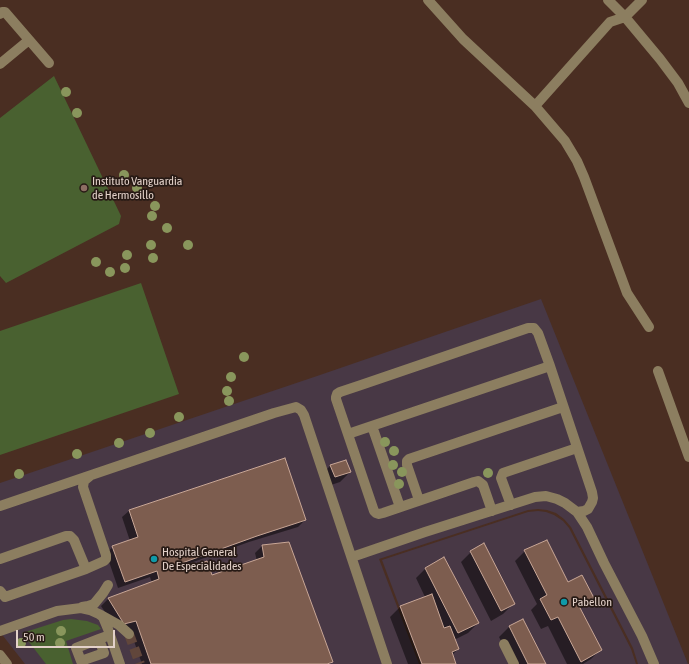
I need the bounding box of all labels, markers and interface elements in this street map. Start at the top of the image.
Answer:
place label: Instituto Vanguardia de Hermosillo [92,174,182,202]
marker: Instituto Vanguardia de Hermosillo [79,183,89,193]
place label: Hospital General De Especialidades [162,545,242,573]
marker: Hospital General De Especialidades [149,554,159,564]
place label: Pabellon [572,595,612,609]
marker: Pabellon [559,597,569,607]
scale bar [18,622,117,648]
text: 50 m [23,630,45,644]

